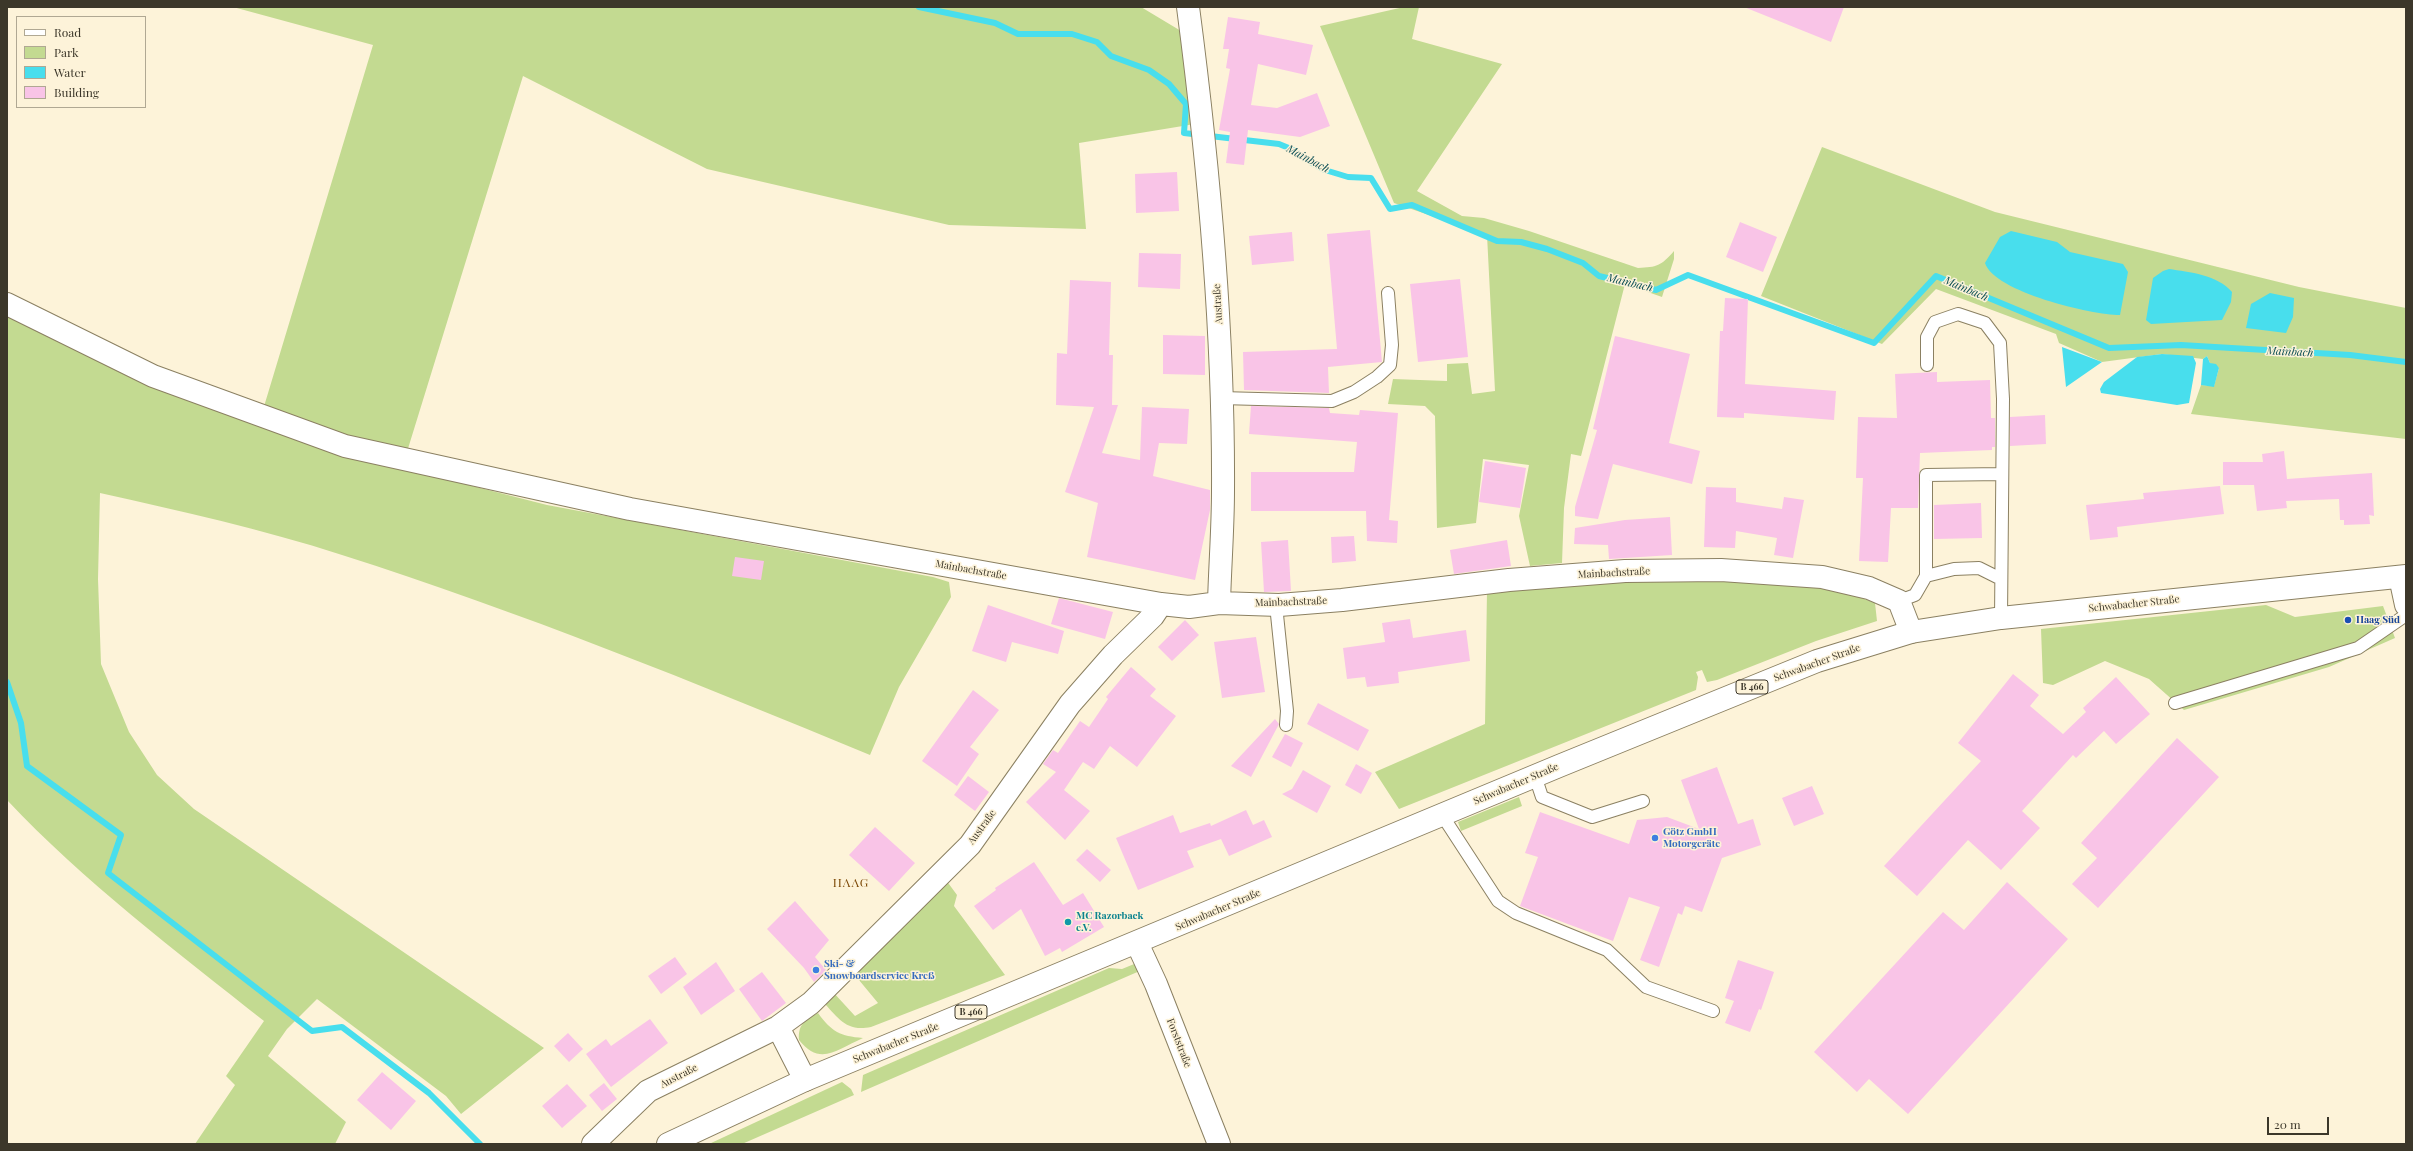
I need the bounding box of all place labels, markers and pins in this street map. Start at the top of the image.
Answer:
place label: Haag Süd [2356,614,2400,626]
marker: Haag Süd [2343,615,2353,625]
place label: Götz GmbH Motorgeräte [1663,826,1720,850]
marker: Götz GmbH Motorgeräte [1650,833,1660,843]
place label: MC Razorback e.V. [1076,910,1143,934]
marker: MC Razorback e.V. [1063,917,1073,927]
place label: Ski- & Snowboardservice Kreß [824,958,935,982]
marker: Ski- & Snowboardservice Kreß [811,965,821,975]

